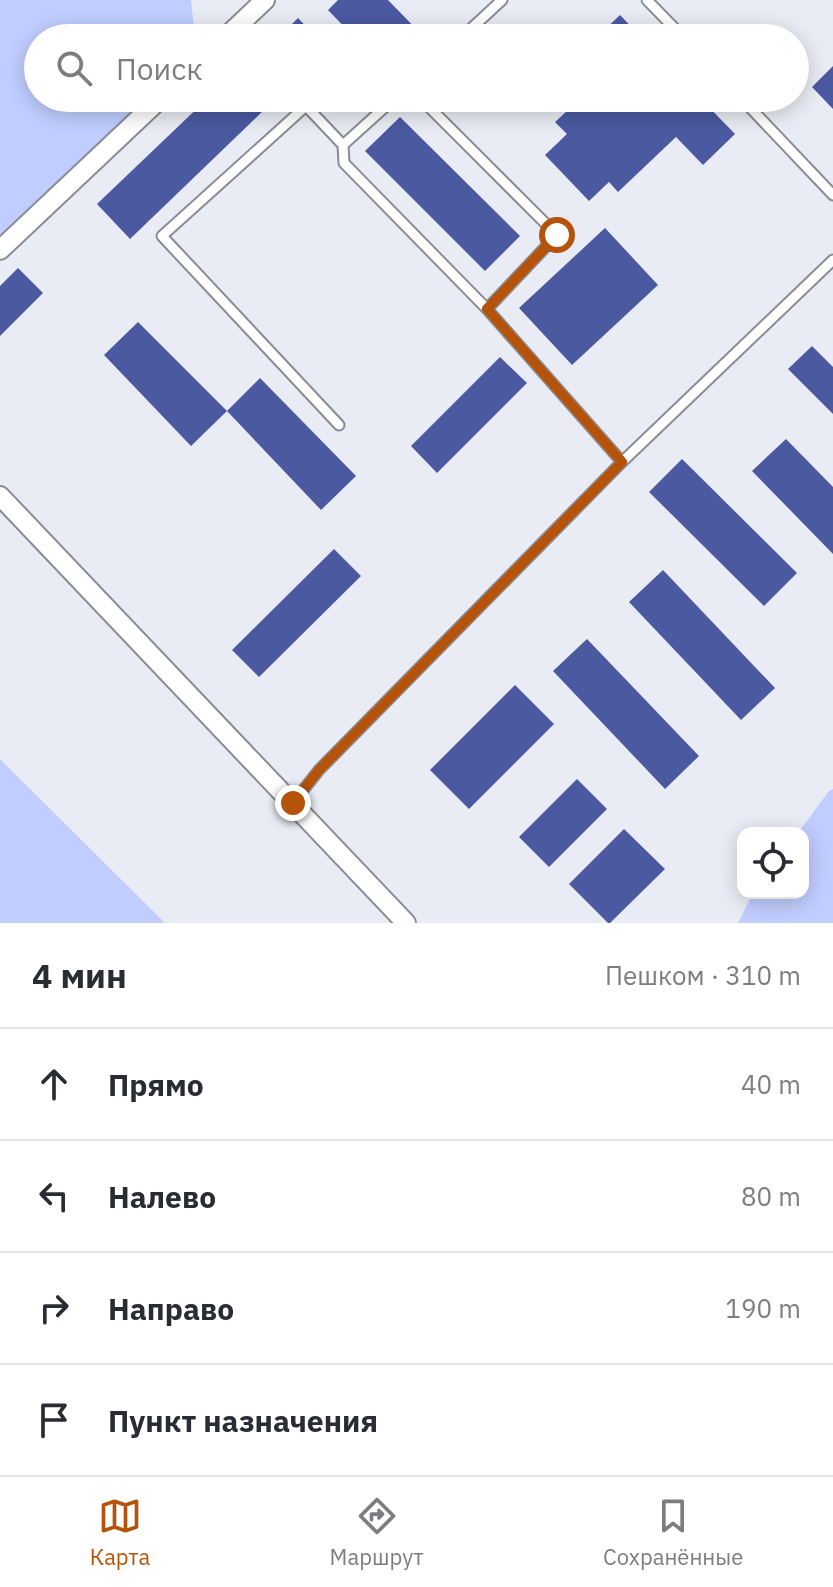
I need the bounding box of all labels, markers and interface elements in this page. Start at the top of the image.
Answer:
search box [24,24,809,112]
icon: search [52,46,96,90]
text: Поиск [116,49,203,88]
route start [539,217,575,253]
route end [275,785,311,821]
map controls [737,827,809,899]
button: locate [737,827,809,899]
text: 4 мин [32,953,127,997]
text: Пешком · 310 m [605,958,801,992]
icon: ahead [32,1062,76,1106]
text: Прямо [108,1065,204,1104]
text: 40 m [741,1067,801,1101]
icon: left [32,1174,76,1218]
text: Налево [108,1177,216,1216]
text: 80 m [741,1179,801,1213]
icon: right [32,1286,76,1330]
text: Направо [108,1289,234,1328]
text: 190 m [725,1291,801,1325]
icon: arrive [32,1398,76,1442]
text: Пункт назначения [108,1401,378,1440]
tab: Карта [90,1494,150,1571]
tab: Маршрут [330,1494,424,1571]
tab: Сохранённые [603,1494,743,1571]

